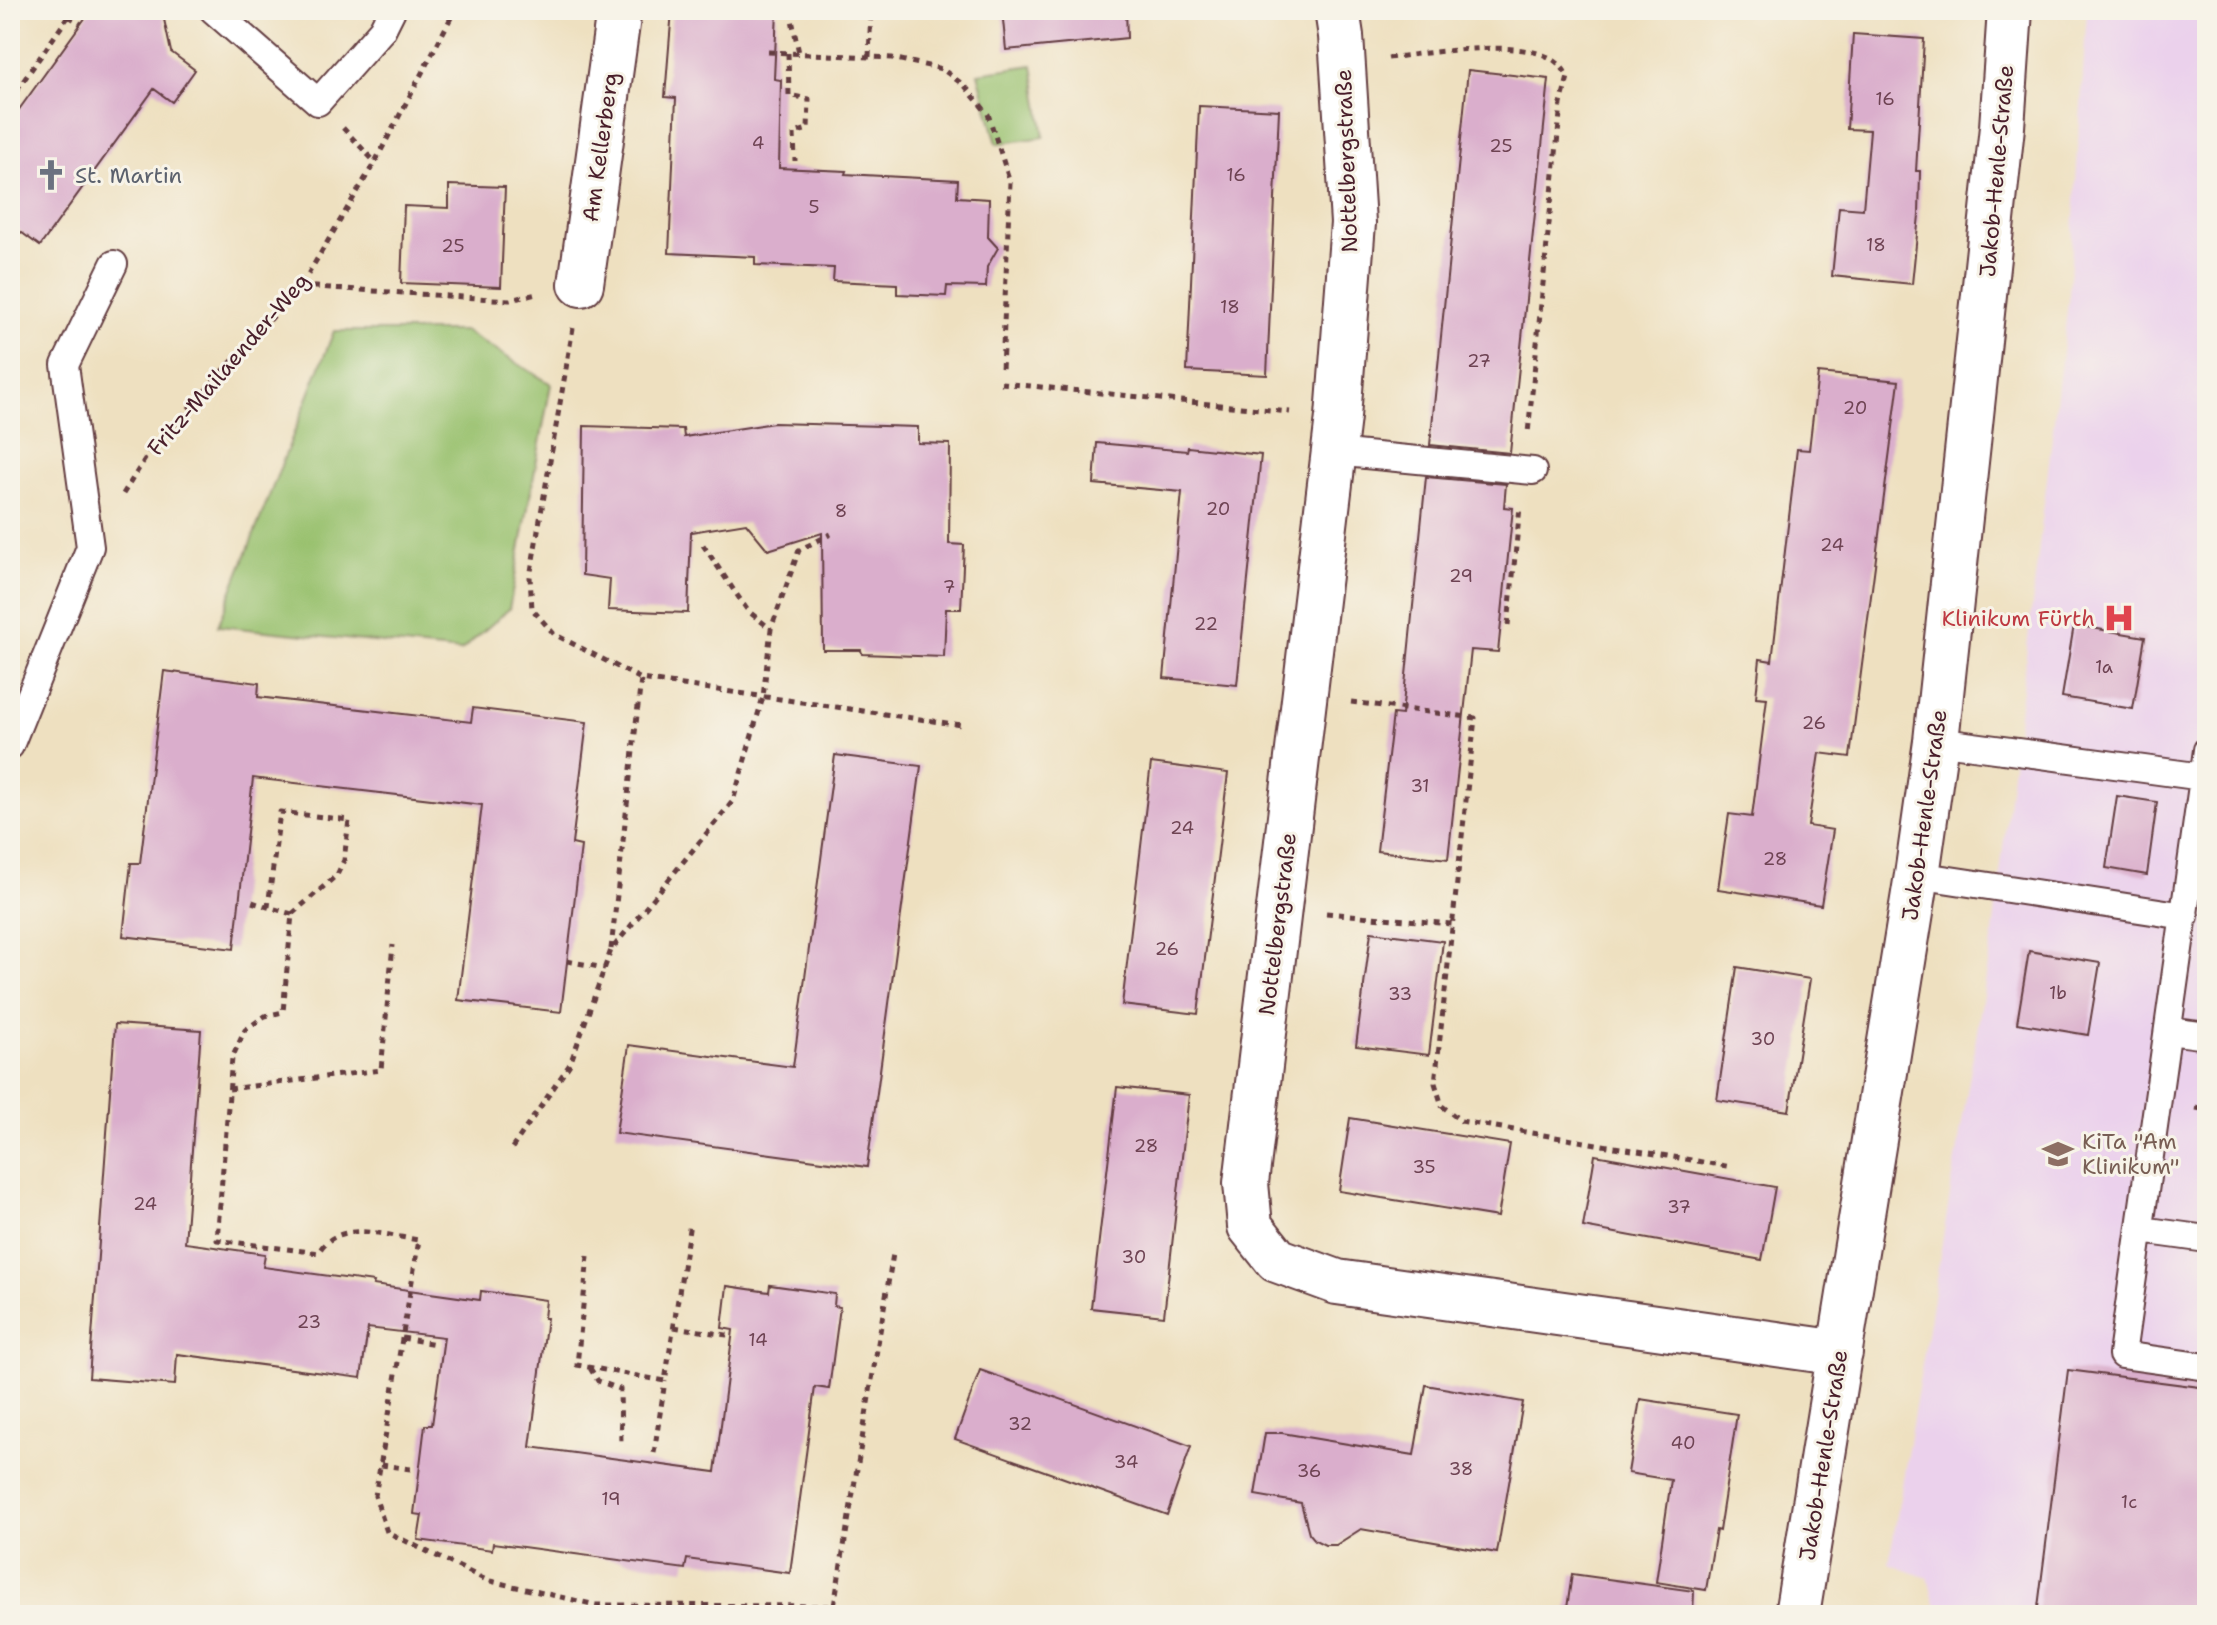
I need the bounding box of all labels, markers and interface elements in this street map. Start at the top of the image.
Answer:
street label: Jakob-Henle-Straße [1973,64,2020,278]
street label: Nottelbergstraße [1329,69,1364,253]
street label: Am Kellerberg [576,71,625,224]
house number: 16 [1875,87,1895,111]
house number: 4 [752,131,764,155]
house number: 25 [1489,134,1513,158]
church icon: St. Martin [34,158,68,192]
place label: St. Martin [75,161,182,190]
house number: 16 [1226,163,1246,187]
house number: 5 [808,195,820,219]
house number: 18 [1866,233,1886,257]
house number: 25 [441,234,465,258]
street label: Fritz-Mailaender-Weg [141,267,316,462]
house number: 18 [1220,295,1240,319]
house number: 27 [1467,349,1491,373]
house number: 20 [1843,396,1867,420]
house number: 20 [1206,497,1230,521]
house number: 8 [835,499,847,523]
house number: 24 [1820,533,1844,557]
house number: 29 [1449,564,1473,588]
house number: 7 [943,575,955,599]
hospital icon: Klinikum Fürth [2102,601,2136,635]
place label: Klinikum Fürth [1941,604,2095,633]
house number: 22 [1194,612,1218,636]
house number: 1a [2095,655,2113,679]
street label: Jakob-Henle-Straße [1895,708,1954,922]
house number: 26 [1802,711,1826,735]
house number: 31 [1410,774,1430,798]
house number: 24 [1170,816,1194,840]
street label: Nottelbergstraße [1252,831,1303,1017]
house number: 28 [1763,847,1787,871]
house number: 26 [1155,937,1179,961]
house number: 1b [2049,981,2067,1005]
house number: 33 [1388,982,1412,1006]
house number: 30 [1751,1027,1775,1051]
place label: KiTa "Am Klinikum" [2082,1127,2180,1181]
house number: 28 [1134,1134,1158,1158]
school or university icon: KiTa "Am Klinikum" [2041,1137,2075,1171]
house number: 35 [1412,1155,1436,1179]
house number: 24 [133,1192,157,1216]
house number: 37 [1667,1195,1691,1219]
house number: 30 [1122,1245,1146,1269]
house number: 23 [297,1310,321,1334]
house number: 14 [748,1328,768,1352]
street label: Jakob-Henle-Straße [1793,1348,1854,1562]
house number: 32 [1008,1412,1032,1436]
house number: 40 [1670,1431,1696,1455]
house number: 34 [1114,1450,1138,1474]
house number: 38 [1449,1457,1473,1481]
house number: 36 [1297,1459,1321,1483]
house number: 19 [601,1487,621,1511]
house number: 1c [2121,1490,2137,1514]

